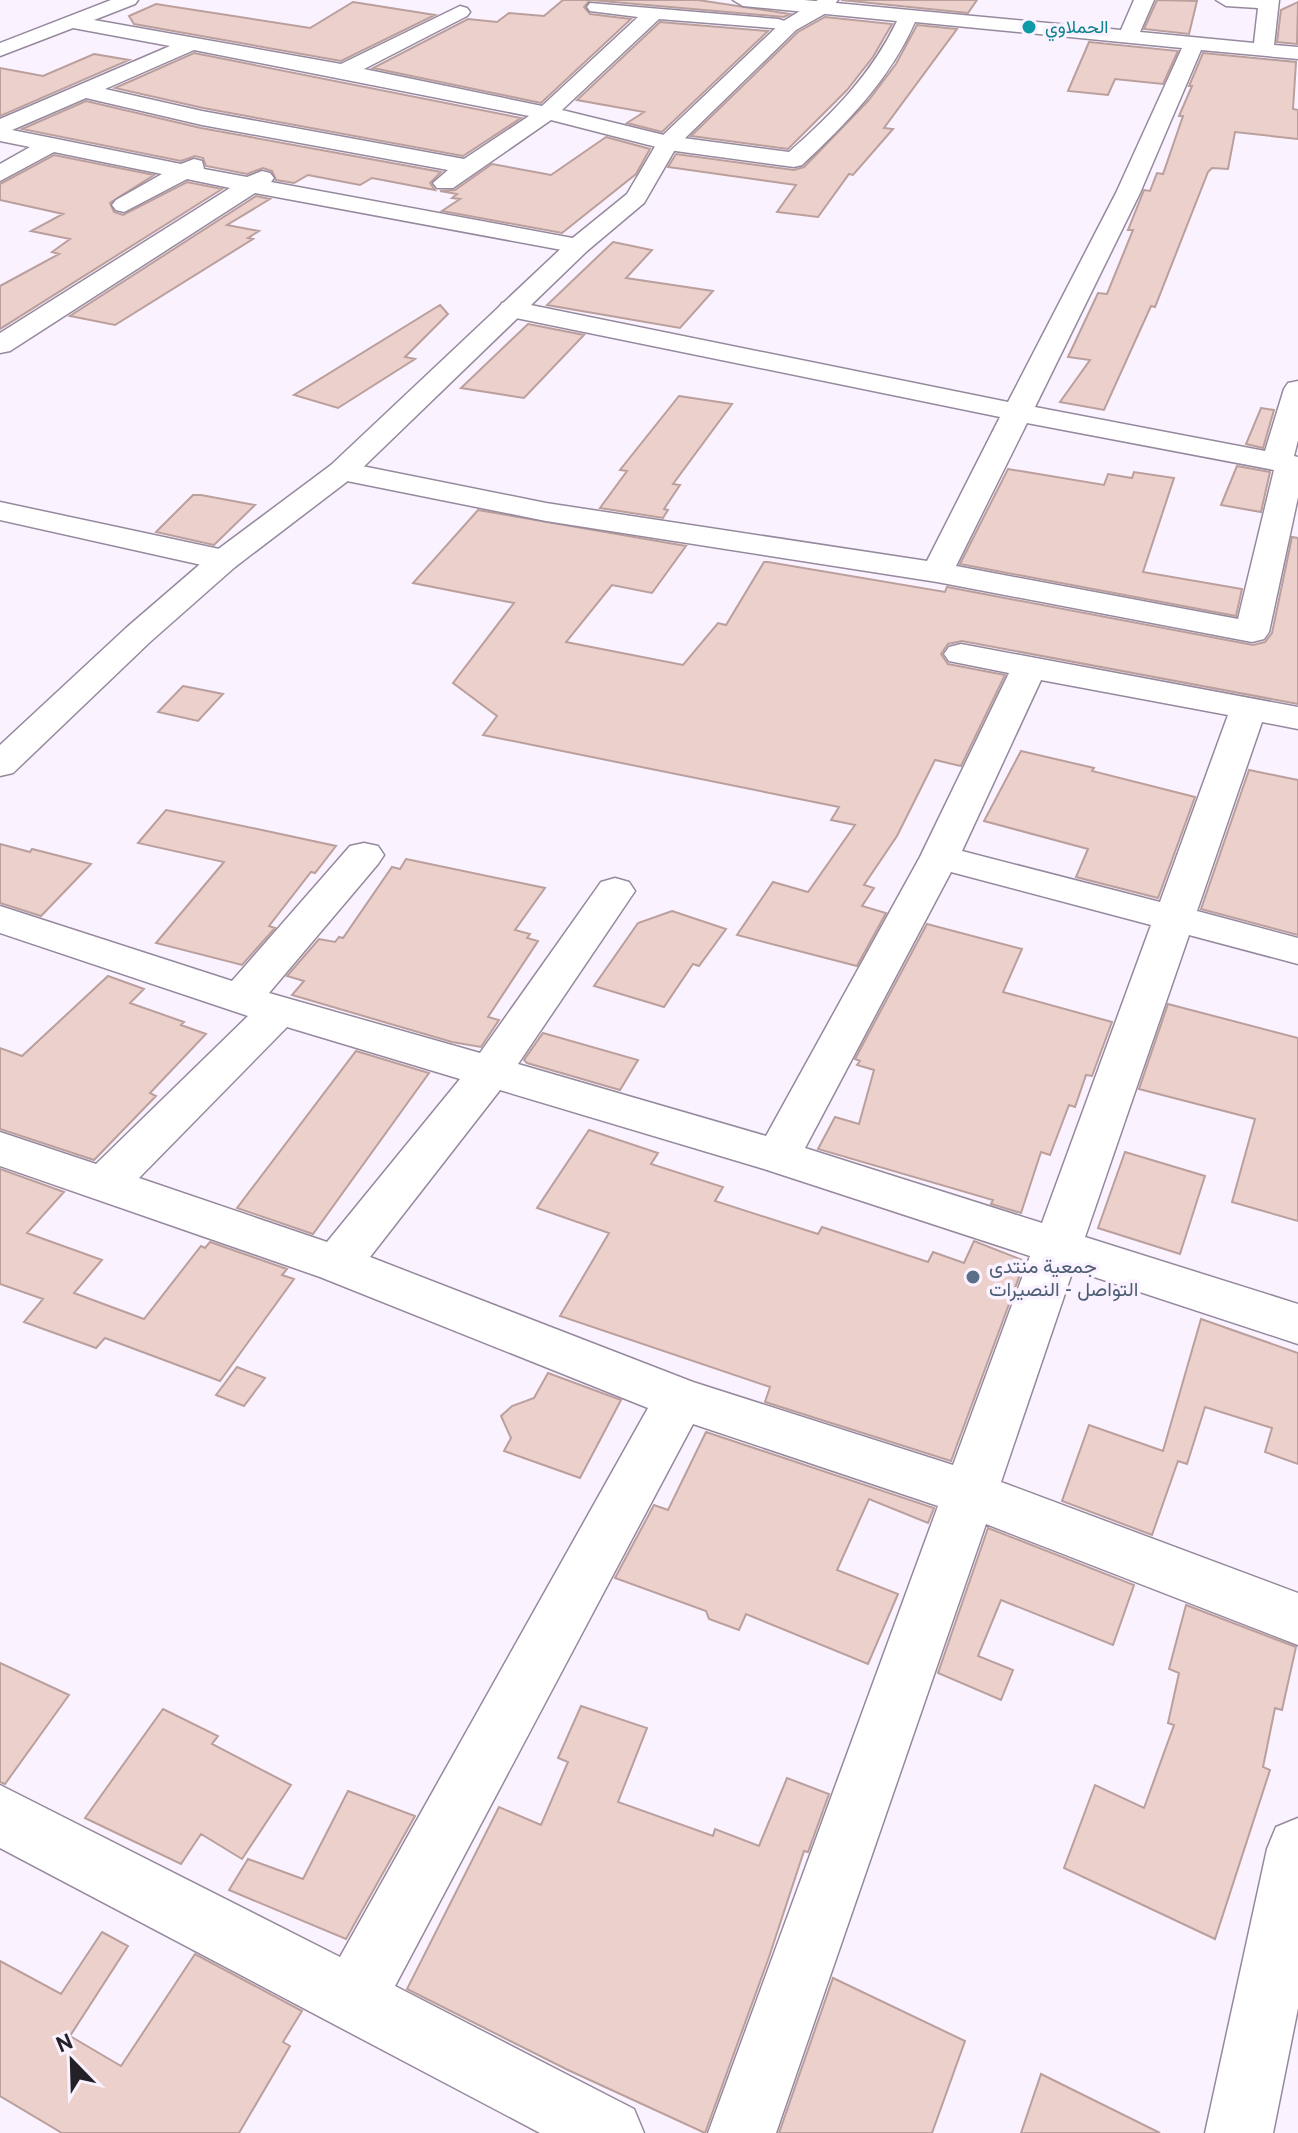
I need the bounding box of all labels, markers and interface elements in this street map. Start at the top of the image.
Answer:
place label: الحملاوي [1045,17,1109,42]
marker: الحملاوي [1020,18,1038,36]
place label: جمعية منتدى التواصل - النصيرات [989,1255,1138,1304]
marker: جمعية منتدى التواصل - النصيرات [964,1268,982,1286]
north arrow [32,2021,112,2101]
text: N [53,2029,78,2060]

